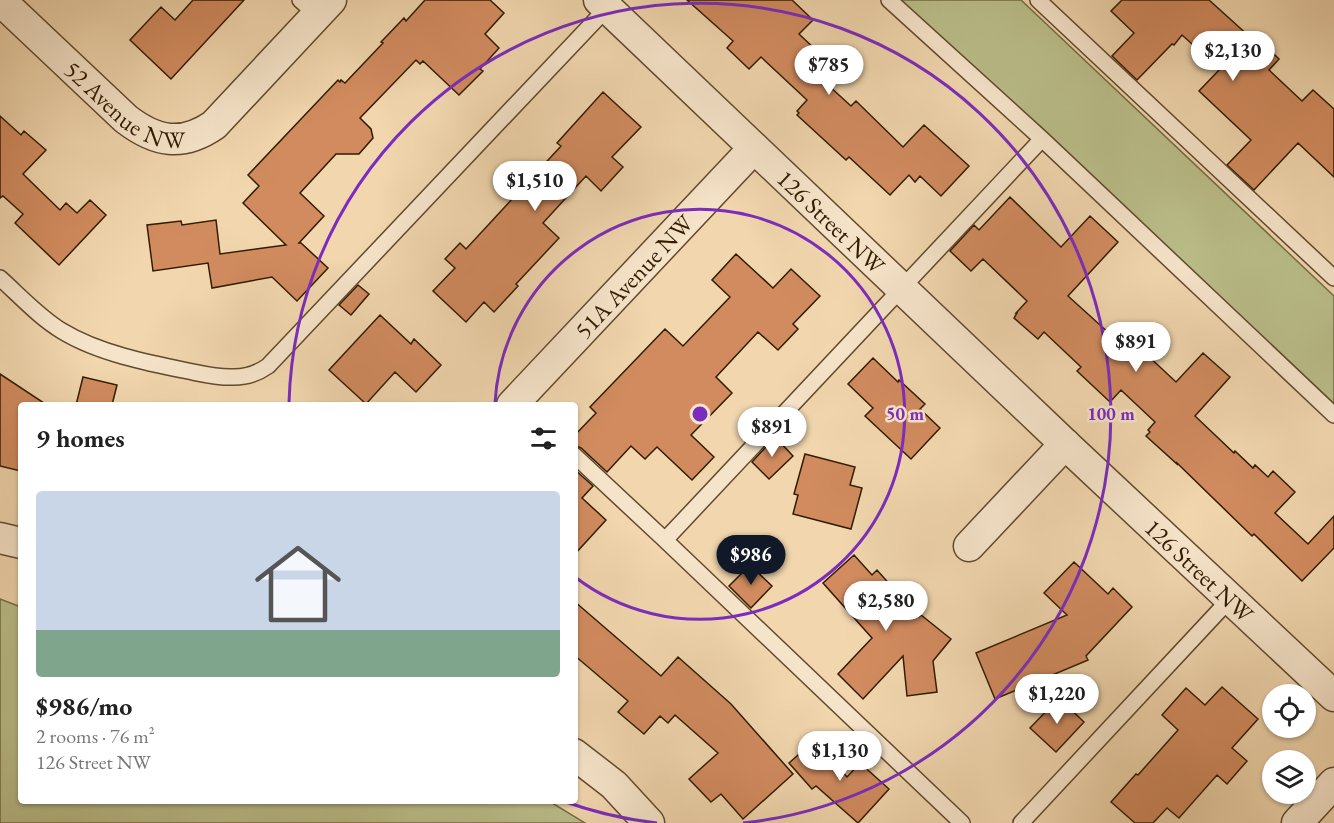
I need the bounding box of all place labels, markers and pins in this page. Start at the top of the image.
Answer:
pin: $2,130 [1184,31,1282,82]
pin: $785 [793,45,865,96]
pin: $1,510 [486,161,584,212]
pin: $891 [1100,322,1172,373]
centre of rings [690,404,710,424]
pin: $891 [736,407,808,458]
pin: $986 [715,535,787,586]
pin: $2,580 [837,581,935,632]
pin: $1,220 [1008,674,1106,725]
pin: $1,130 [791,731,889,782]

